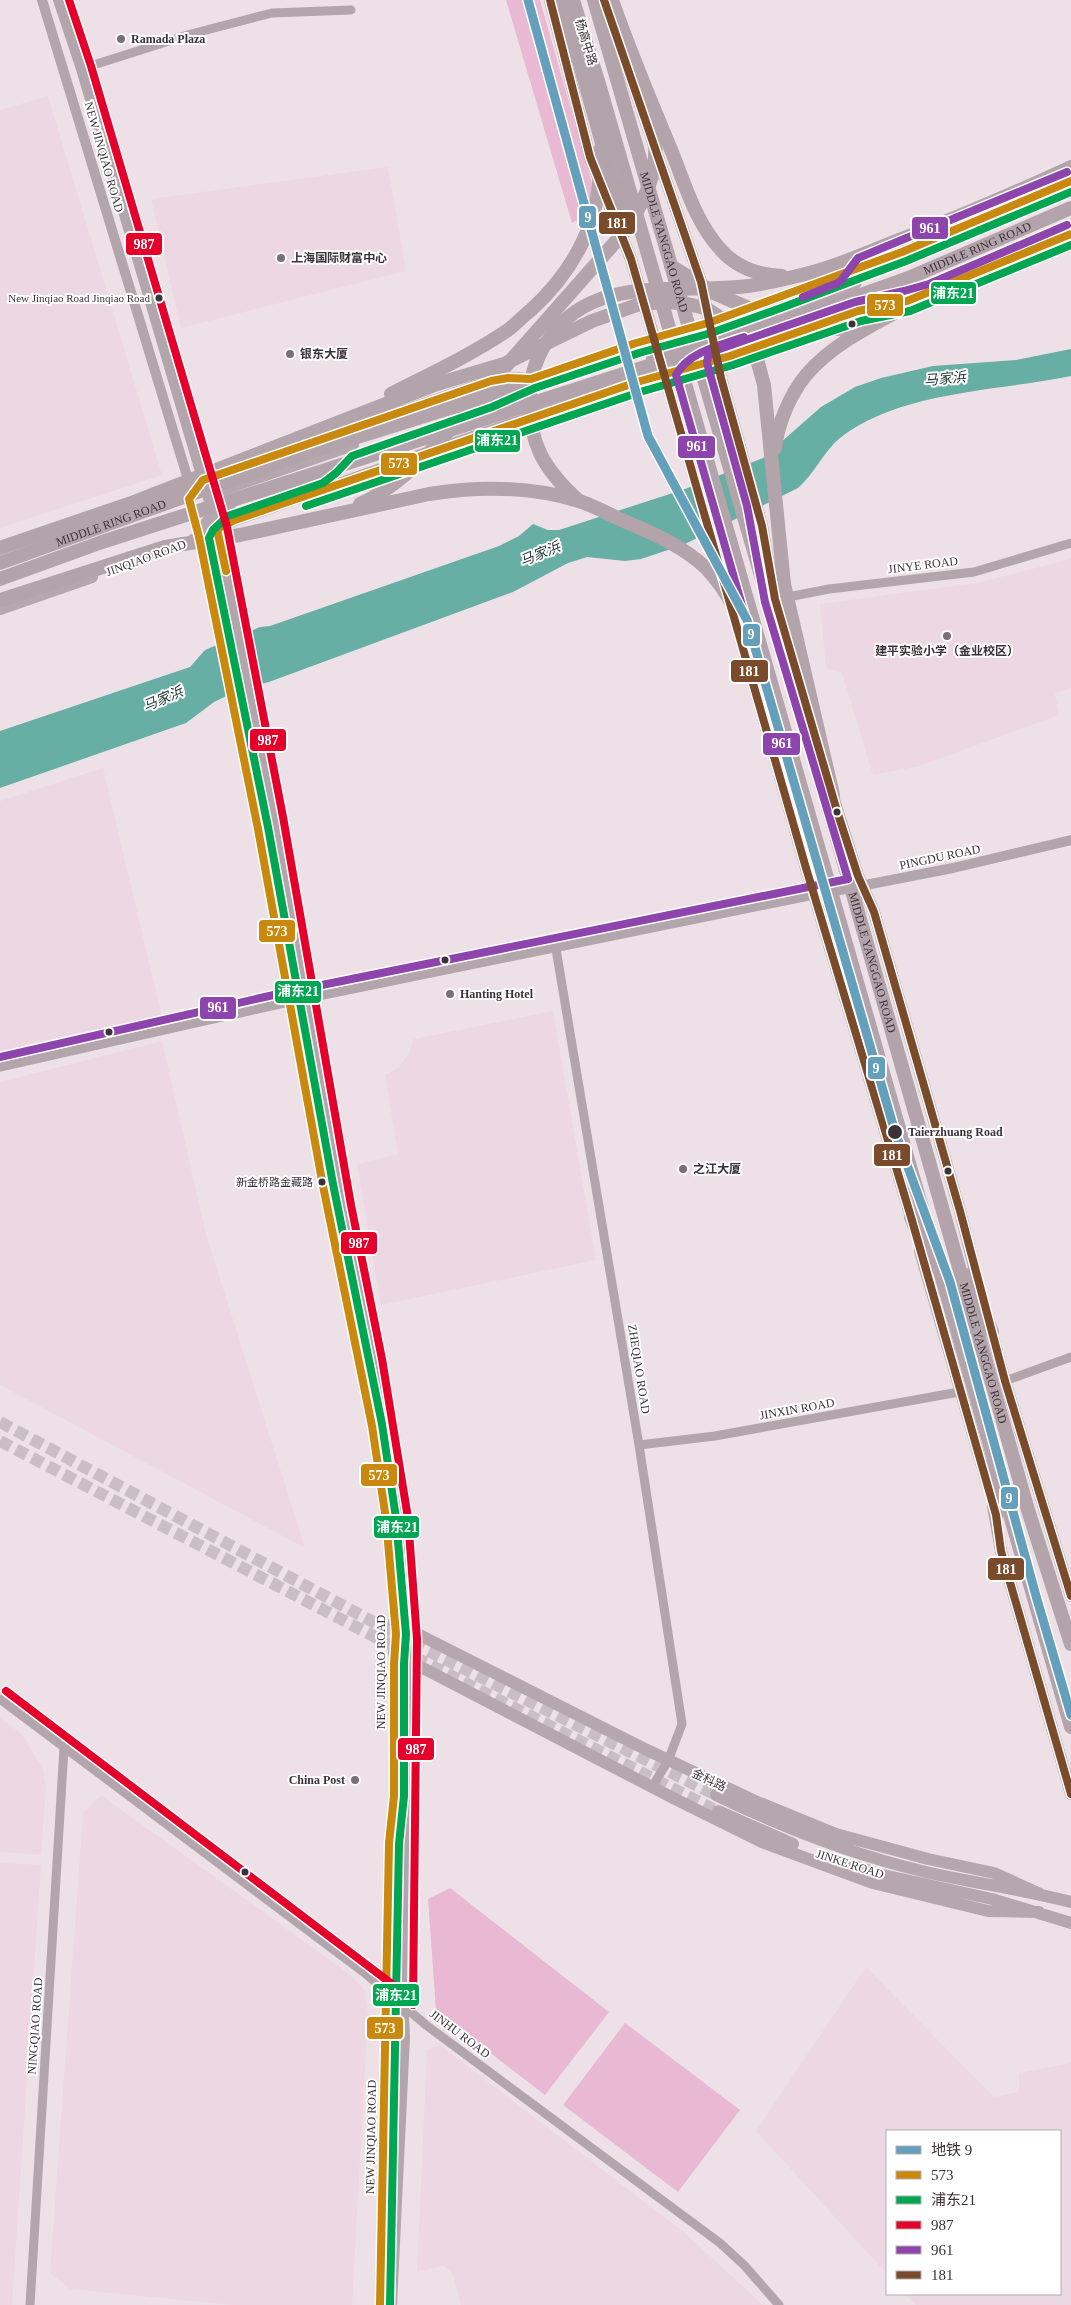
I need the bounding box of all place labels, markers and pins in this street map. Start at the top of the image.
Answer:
place label: Ramada Plaza [131,32,205,46]
marker: Ramada Plaza [115,33,127,45]
place label: 上海国际财富中心 [291,251,387,265]
marker: 上海国际财富中心 [275,252,287,264]
place label: New Jinqiao Road Jinqiao Road [8,292,150,304]
marker: New Jinqiao Road Jinqiao Road [154,293,164,303]
unlabelled marker [847,319,857,329]
place label: 银东大厦 [300,347,348,361]
marker: 银东大厦 [284,348,296,360]
marker: 建平实验小学（金业校区） [941,630,953,642]
place label: 建平实验小学（金业校区） [875,644,1019,658]
unlabelled marker [832,807,842,817]
unlabelled marker [440,955,450,965]
place label: Hanting Hotel [460,987,534,1001]
marker: Hanting Hotel [444,988,456,1000]
unlabelled marker [104,1027,114,1037]
marker: Taierzhuang Road [886,1123,904,1141]
place label: Taierzhuang Road [908,1125,1003,1139]
place label: 之江大厦 [693,1162,741,1176]
marker: 之江大厦 [677,1163,689,1175]
unlabelled marker [943,1166,953,1176]
place label: 新金桥路金藏路 [236,1176,313,1188]
marker: 新金桥路金藏路 [317,1177,327,1187]
place label: China Post [289,1773,345,1787]
marker: China Post [349,1774,361,1786]
unlabelled marker [240,1867,250,1877]

